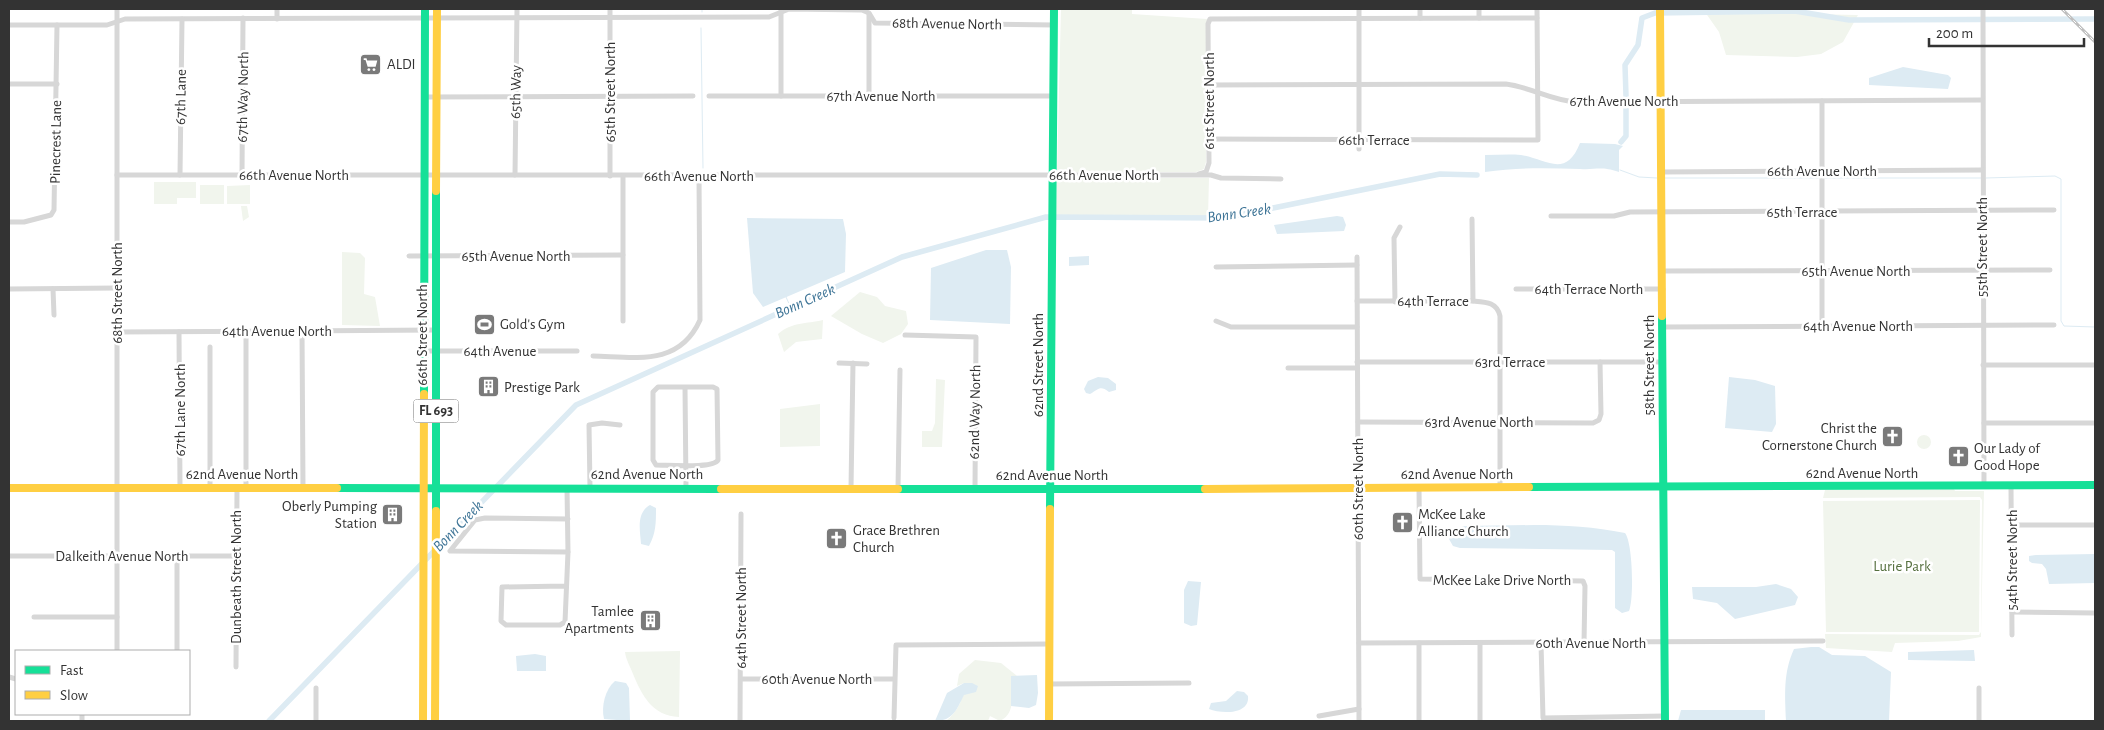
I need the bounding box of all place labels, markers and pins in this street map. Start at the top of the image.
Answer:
supermarket icon: ALDI [359,52,383,76]
place label: ALDI [387,57,416,72]
sports icon: Gold's Gym [472,312,496,336]
place label: Gold's Gym [500,317,565,332]
building icon: Prestige Park [476,375,500,399]
place label: Prestige Park [504,380,580,395]
place label: Christ the Cornerstone Church [1762,421,1877,453]
church icon: Christ the Cornerstone Church [1881,425,1905,449]
place label: Our Lady of Good Hope [1974,441,2041,473]
church icon: Our Lady of Good Hope [1946,445,1970,469]
place label: Oberly Pumping Station [282,499,378,531]
building icon: Oberly Pumping Station [381,503,405,527]
place label: McKee Lake Alliance Church [1418,507,1509,539]
church icon: McKee Lake Alliance Church [1390,511,1414,535]
place label: Grace Brethren Church [853,523,940,555]
church icon: Grace Brethren Church [825,527,849,551]
place label: Tamlee Apartments [565,604,634,636]
building icon: Tamlee Apartments [638,608,662,632]

